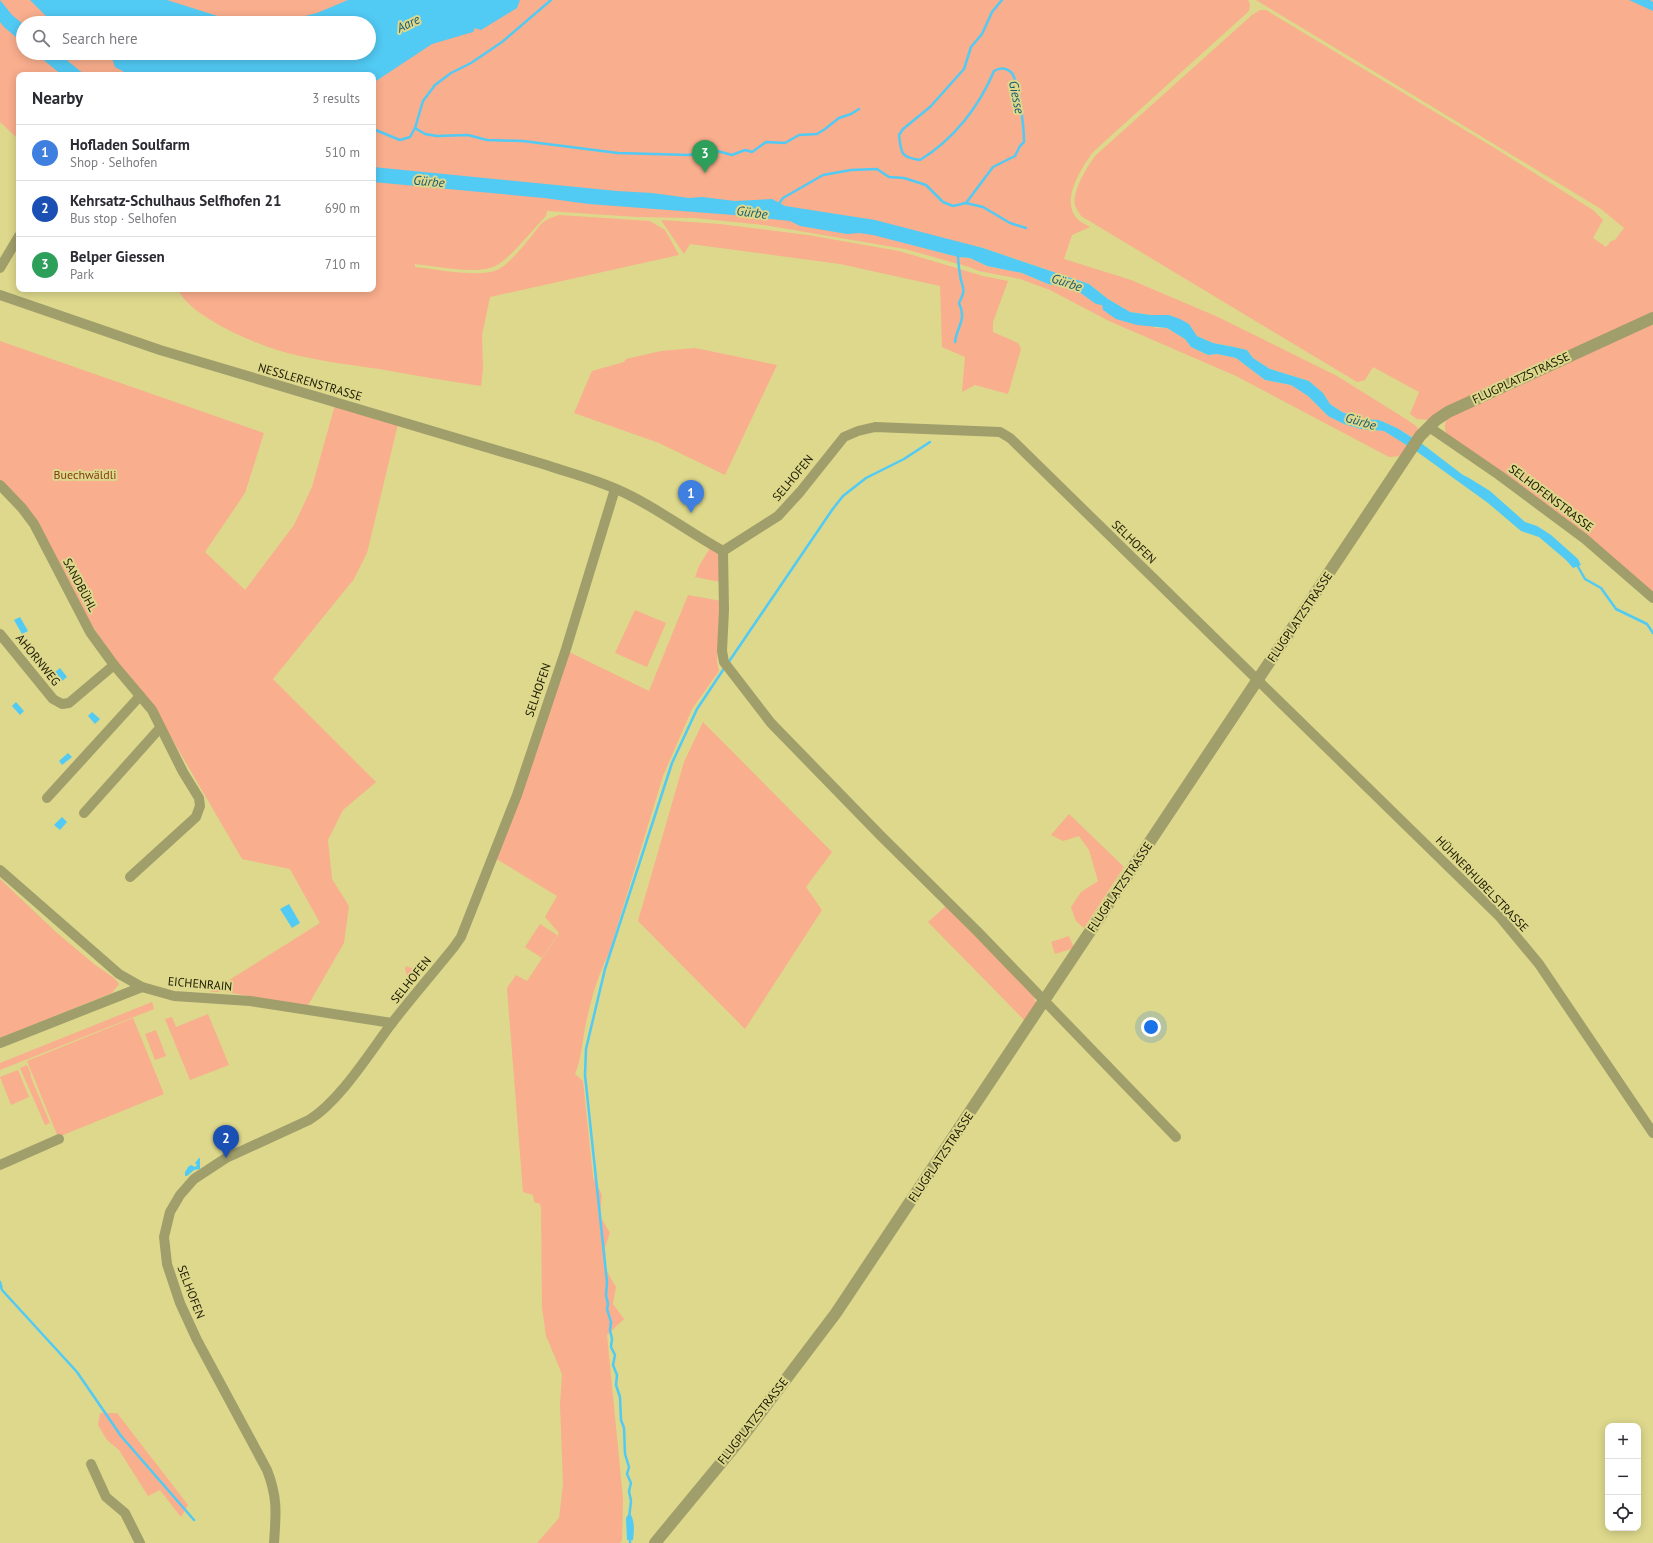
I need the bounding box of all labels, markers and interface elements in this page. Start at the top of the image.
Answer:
water label: Aare [393,11,423,37]
search box [16,16,376,60]
icon: search [30,27,52,49]
text: Search here [62,29,138,48]
water label: Giesse [1005,79,1028,115]
text: Nearby [32,87,83,109]
text: 3 results [312,90,360,107]
text: Hofladen Soulfarm [70,135,190,154]
pin: 3 [692,140,718,173]
text: 1 [41,144,49,161]
text: 510 m [325,144,360,161]
text: Shop · Selhofen [70,154,157,171]
water label: Gürbe [413,172,445,191]
text: Kehrsatz-Schulhaus Selfhofen 21 [70,191,281,210]
text: 2 [41,200,49,217]
text: 690 m [325,200,360,217]
water label: Gürbe [735,202,768,223]
text: Bus stop · Selhofen [70,210,177,227]
text: Belper Giessen [70,247,165,266]
text: 3 [41,256,49,273]
text: 710 m [325,256,360,273]
text: Park [70,266,94,283]
water label: Gürbe [1049,270,1084,295]
street label: FLUGPLATZSTRASSE [1470,348,1572,407]
street label: NESSLERENSTRASSE [256,359,364,404]
water label: Gürbe [1343,409,1378,434]
street label: SELHOFEN [769,451,816,504]
street label: SELHOFENSTRASSE [1506,461,1597,534]
park label: Buechwäldli [54,467,116,482]
pin: 1 [678,480,704,513]
street label: SELHOFEN [1109,517,1160,566]
street label: SANDBÜHL [60,555,101,614]
street label: FLUGPLATZSTRASSE [1264,569,1335,665]
street label: AHORNWEG [13,631,64,689]
street label: SELHOFEN [521,661,554,719]
street label: HÜHNERHUBELSTRASSE [1433,833,1532,935]
street label: FLUGPLATZSTRASSE [1084,839,1155,935]
street label: SELHOFEN [387,953,434,1006]
street label: EICHENRAIN [167,973,233,994]
your location [1141,1017,1161,1037]
street label: FLUGPLATZSTRASSE [905,1109,976,1205]
pin: 2 [213,1125,239,1158]
street label: SELHOFEN [174,1263,209,1321]
street label: FLUGPLATZSTRASSE [714,1374,791,1467]
map controls [1605,1423,1641,1531]
button: + [1605,1423,1641,1459]
button: − [1605,1459,1641,1495]
button: locate [1605,1495,1641,1531]

